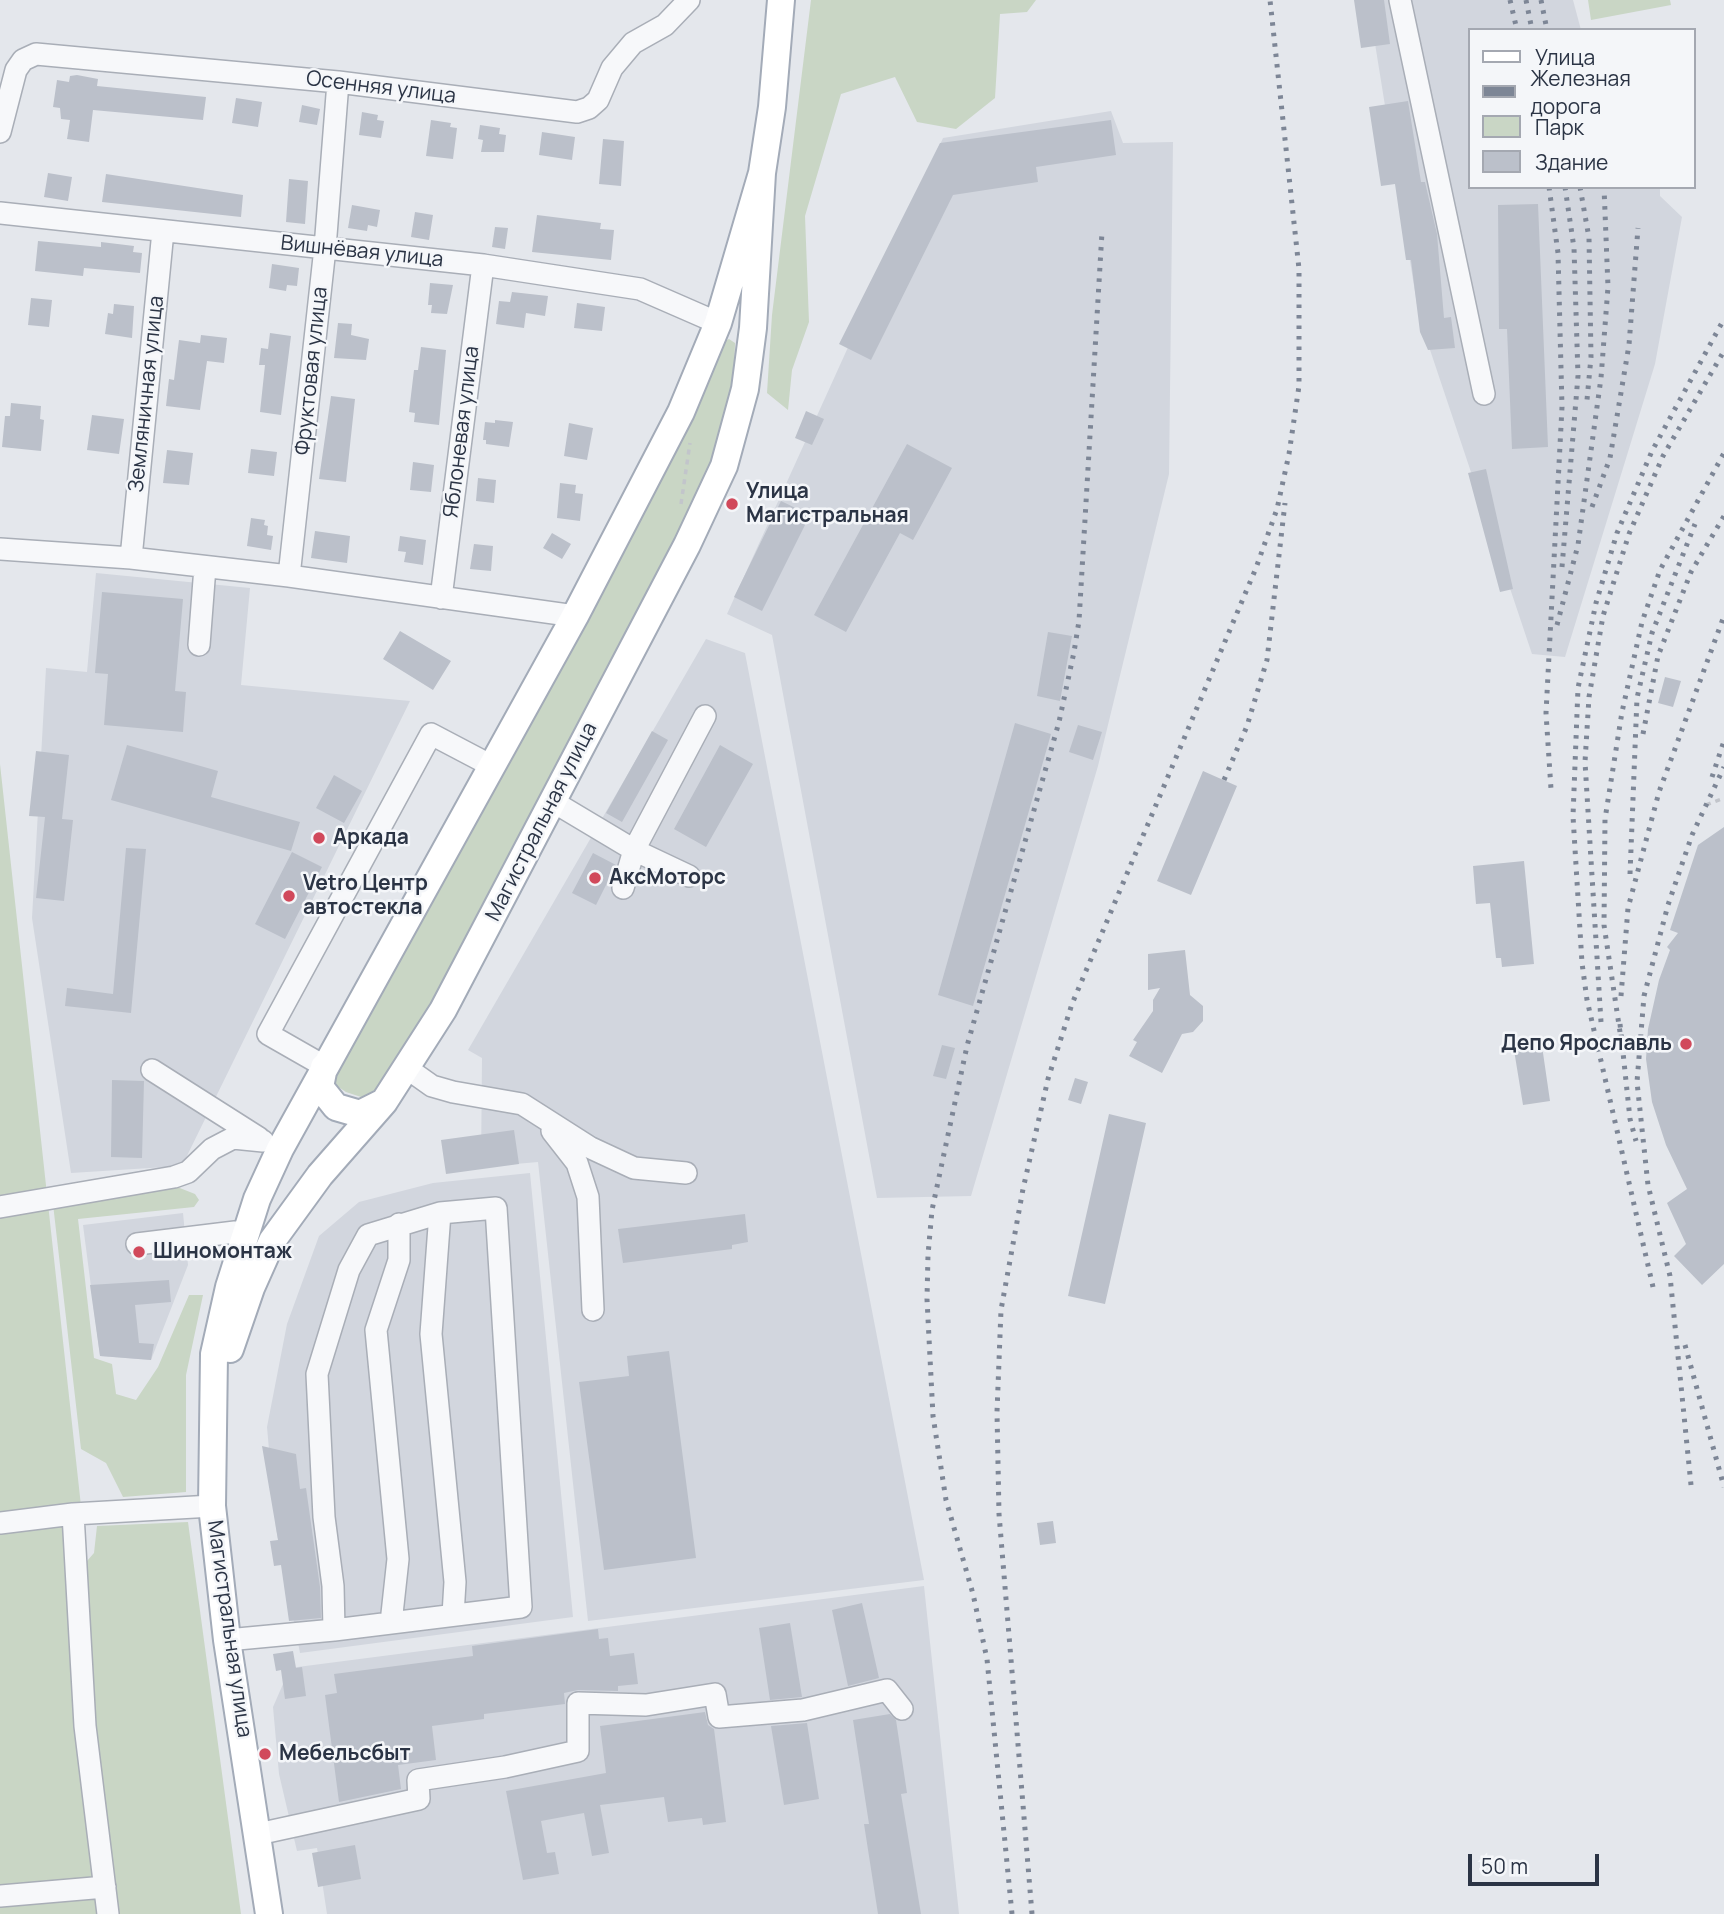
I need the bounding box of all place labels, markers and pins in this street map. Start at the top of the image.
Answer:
place label: Улица Магистральная [746,479,909,529]
marker: Улица Магистральная [724,496,740,512]
place label: Аркада [333,825,409,851]
marker: Аркада [311,830,327,846]
place label: АксМоторс [609,865,726,891]
marker: АксМоторс [587,870,603,886]
place label: Vetro Центр автостекла [303,871,428,921]
marker: Vetro Центр автостекла [281,888,297,904]
place label: Депо Ярославль [1501,1031,1672,1057]
marker: Депо Ярославль [1678,1036,1694,1052]
place label: Шиномонтаж [153,1239,292,1265]
marker: Шиномонтаж [131,1244,147,1260]
place label: Мебельсбыт [279,1741,411,1767]
marker: Мебельсбыт [257,1746,273,1762]

